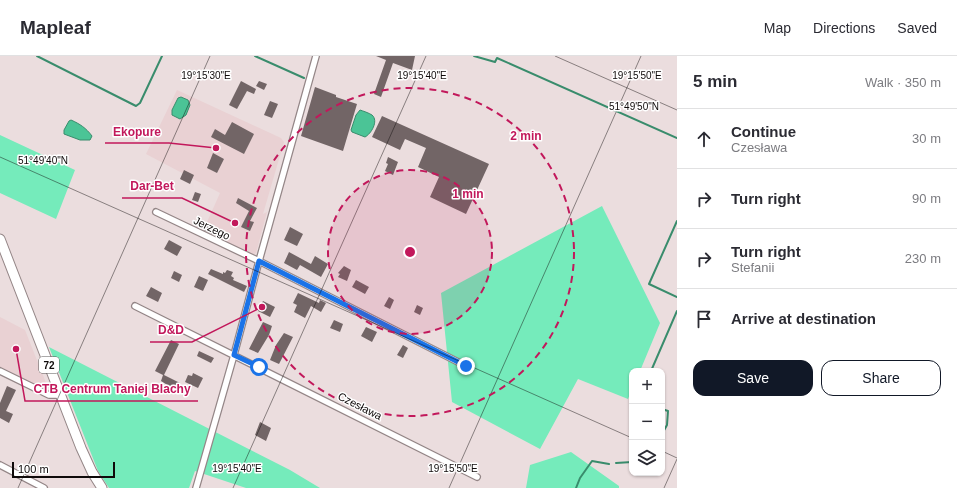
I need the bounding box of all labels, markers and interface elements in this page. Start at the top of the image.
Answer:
text: Mapleaf [20,17,91,38]
text: Map [764,20,791,36]
text: Directions [813,20,875,36]
text: Saved [897,20,937,36]
text: 19°15'30"E [181,70,231,81]
text: 19°15'40"E [397,70,447,81]
text: 19°15'50"E [612,70,662,81]
text: 5 min [693,72,737,91]
text: Walk · 350 m [865,75,941,90]
text: 51°49'50"N [609,101,659,112]
callout: Ekopure [105,119,169,143]
text: Continue [731,123,796,140]
text: Ekopure [113,125,161,139]
icon: ahead [693,128,715,150]
text: 2 min [510,129,542,143]
text: 30 m [912,131,941,146]
text: Czesława [731,140,787,155]
text: 51°49'40"N [18,155,68,166]
callout: Dar-Bet [122,174,182,198]
text: Dar-Bet [130,179,174,193]
text: 1 min [452,187,484,201]
icon: right [693,188,715,210]
text: Turn right [731,190,801,207]
text: 90 m [912,191,941,206]
street label: Jerzego [192,214,232,242]
text: Turn right [731,243,801,260]
centre of rings [403,245,417,259]
icon: right [693,248,715,270]
text: 230 m [905,251,941,266]
text: Stefanii [731,260,774,275]
icon: arrive [693,308,715,330]
text: Arrive at destination [731,310,876,327]
callout: D&D [150,318,192,342]
text: D&D [158,323,184,337]
road number: 72 [39,357,59,373]
route end [457,357,475,375]
route start [250,358,268,376]
button: Save [693,360,813,396]
button: Share [821,360,941,396]
map controls [629,368,665,476]
button: + [629,368,665,404]
callout: CTB Centrum Taniej Blachy [25,377,198,401]
text: CTB Centrum Taniej Blachy [33,382,191,396]
street label: Czesława [336,390,385,423]
button: − [629,404,665,440]
button: layers [629,440,665,476]
scale bar [12,460,115,479]
text: 100 m [18,463,49,475]
text: 19°15'40"E [212,463,262,474]
text: 19°15'50"E [428,463,478,474]

